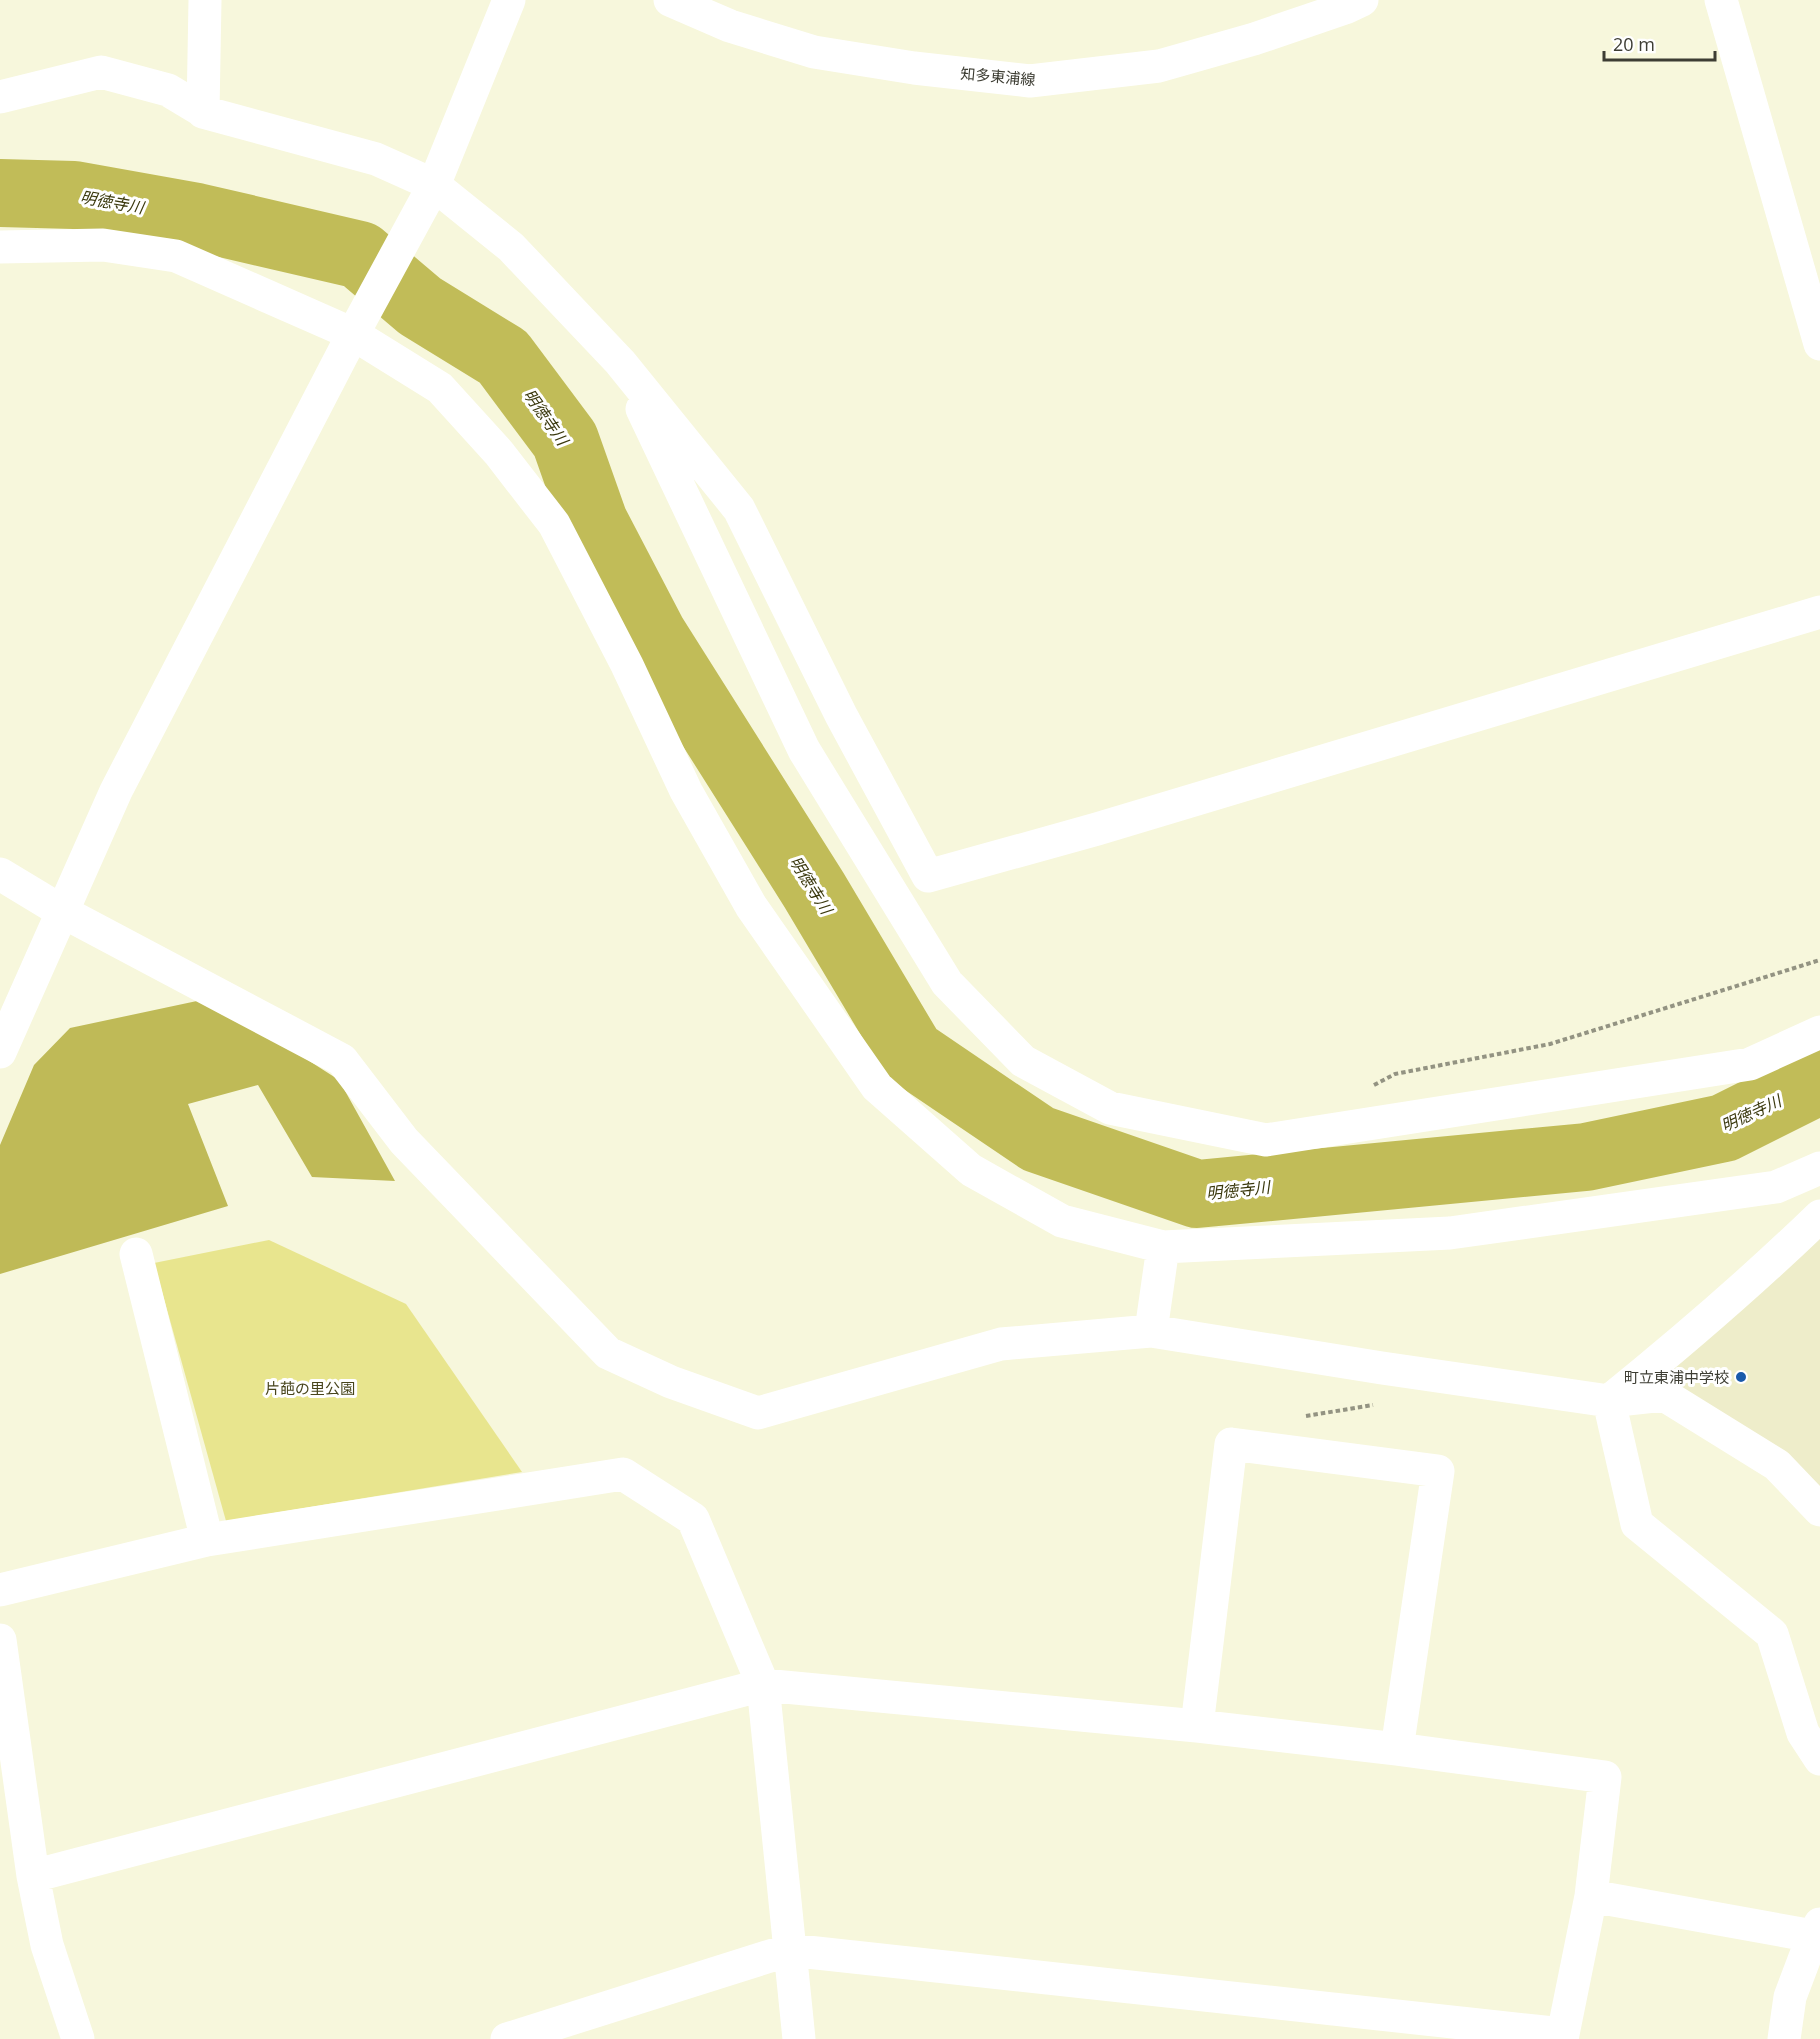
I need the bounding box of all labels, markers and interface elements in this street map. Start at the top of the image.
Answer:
scale bar [1604,24,1715,62]
text: 20 m [1613,32,1655,56]
street label: 知多東浦線 [960,63,1036,89]
water label: 明徳寺川 [79,186,147,219]
water label: 明徳寺川 [519,384,575,451]
water label: 明徳寺川 [785,852,838,920]
water label: 明徳寺川 [1717,1089,1786,1136]
water label: 明徳寺川 [1205,1176,1273,1204]
place label: 町立東浦中学校 [1624,1367,1729,1387]
marker: 町立東浦中学校 [1734,1370,1748,1384]
park label: 片葩の里公園 [265,1378,355,1398]

